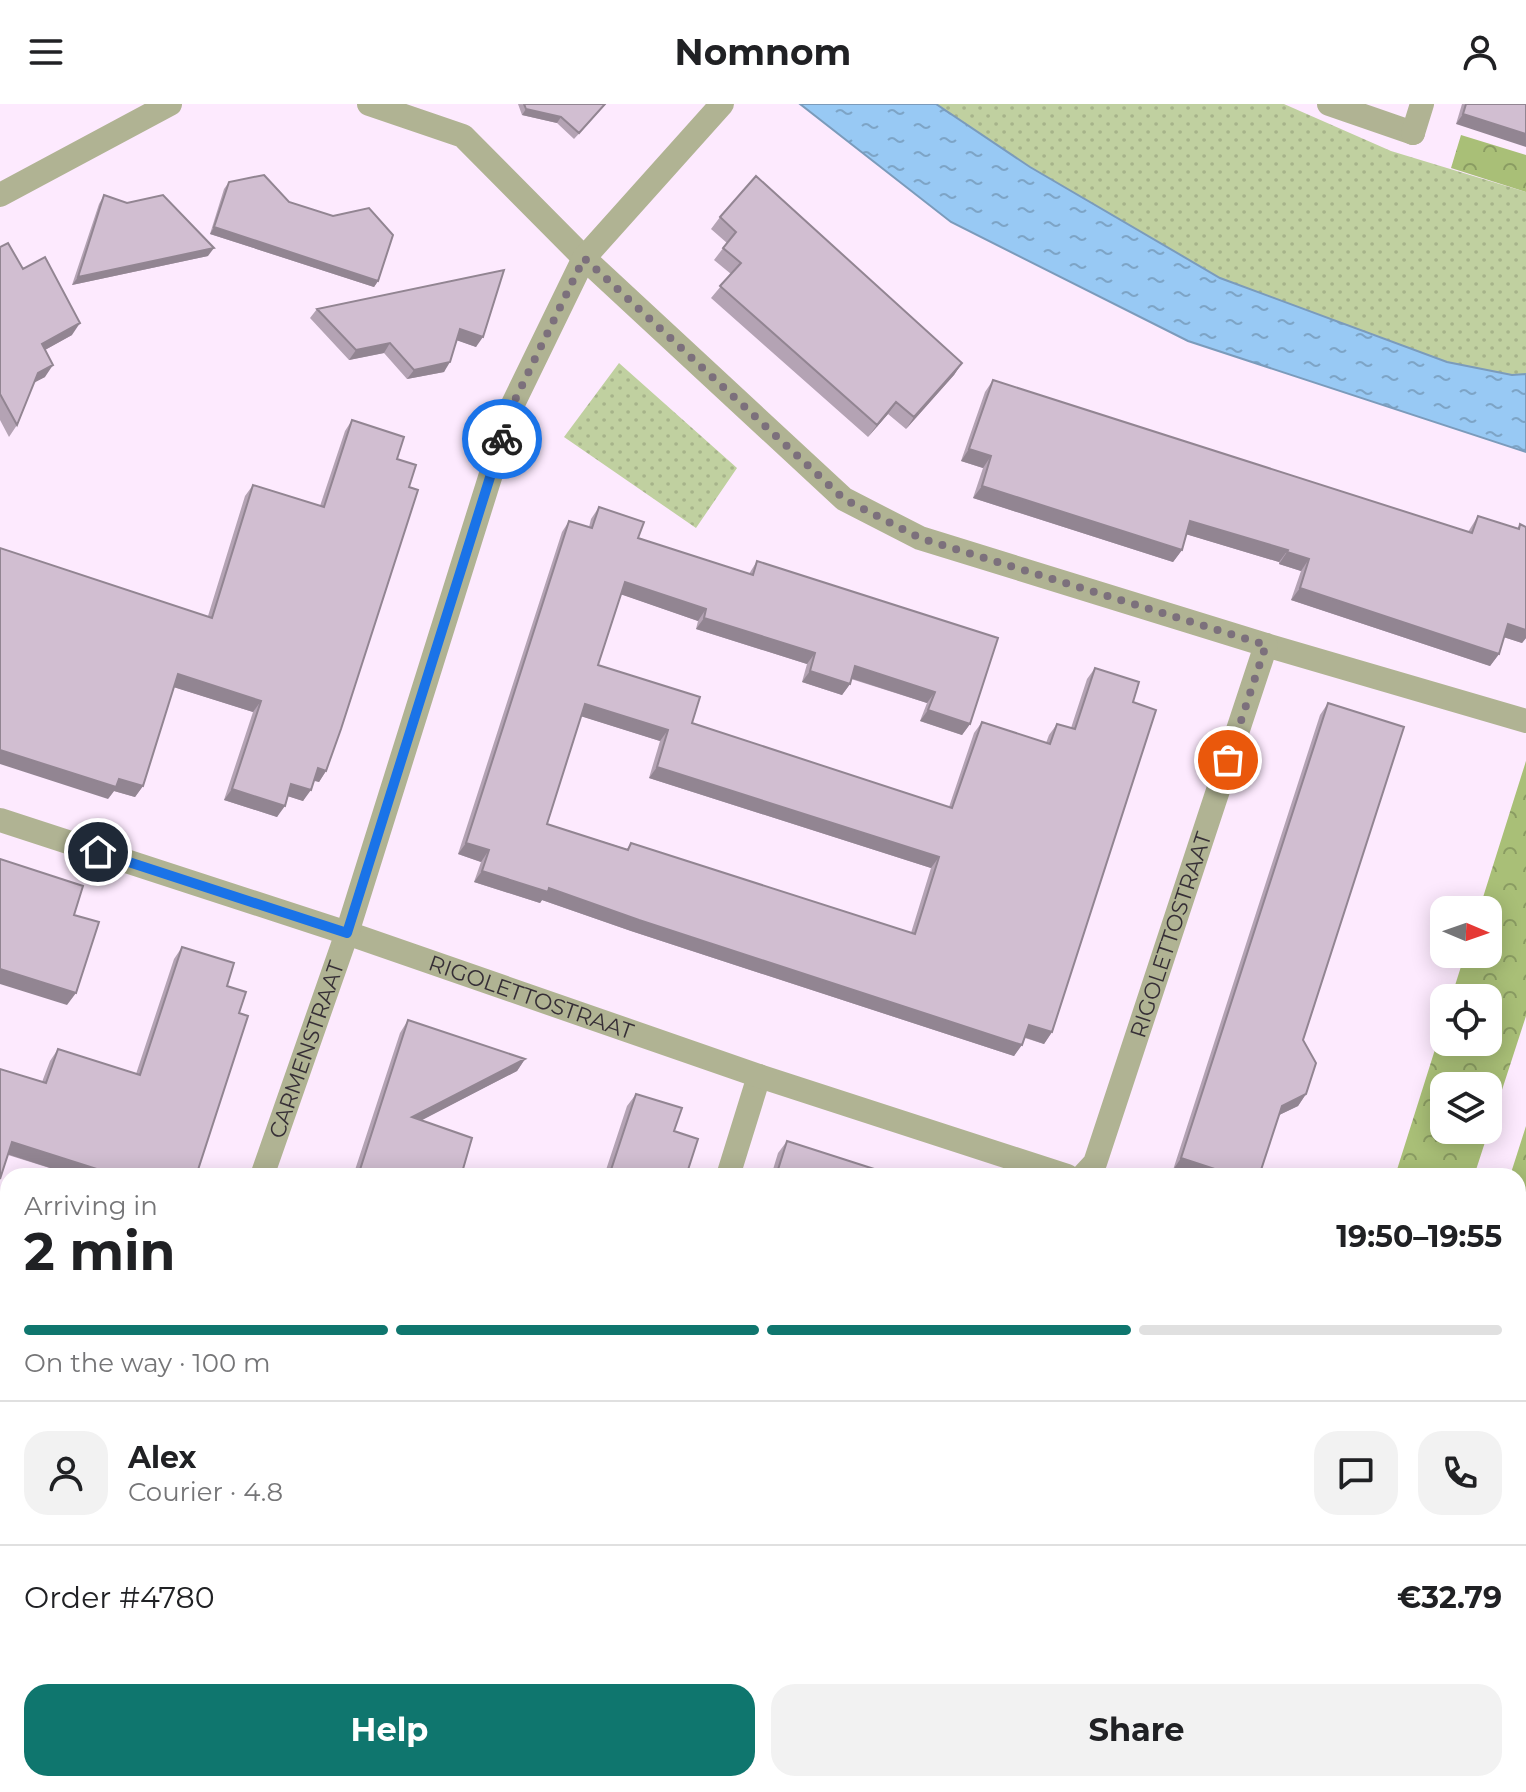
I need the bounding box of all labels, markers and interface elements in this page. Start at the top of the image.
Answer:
icon: menu [24,30,68,74]
text: Nomnom [675,30,851,74]
icon: person [1458,30,1502,74]
courier [462,399,542,479]
icon: bike [480,417,524,461]
pin [1194,726,1262,794]
icon: bag [1206,738,1250,782]
pin [64,818,132,886]
street label: RIGOLETTOSTRAAT [1124,828,1217,1041]
icon: home [76,830,120,874]
north arrow [1430,896,1502,968]
map controls [1430,896,1502,1144]
street label: RIGOLETTOSTRAAT [425,949,637,1046]
street label: CARMENSTRAAT [263,957,350,1142]
button: locate [1430,984,1502,1056]
button: layers [1430,1072,1502,1144]
text: Arriving in [24,1190,158,1222]
text: 19:50–19:55 [1336,1218,1502,1255]
text: 2 min [24,1220,176,1283]
text: On the way · 100 m [24,1347,271,1379]
button: person [24,1431,108,1515]
button: chat [1314,1431,1398,1515]
button: phone [1418,1431,1502,1515]
text: Alex [128,1439,196,1476]
text: Courier · 4.8 [128,1476,283,1508]
text: Order #4780 [24,1579,215,1616]
text: €32.79 [1397,1579,1502,1616]
button: Help [24,1684,755,1776]
button: Share [771,1684,1502,1776]

